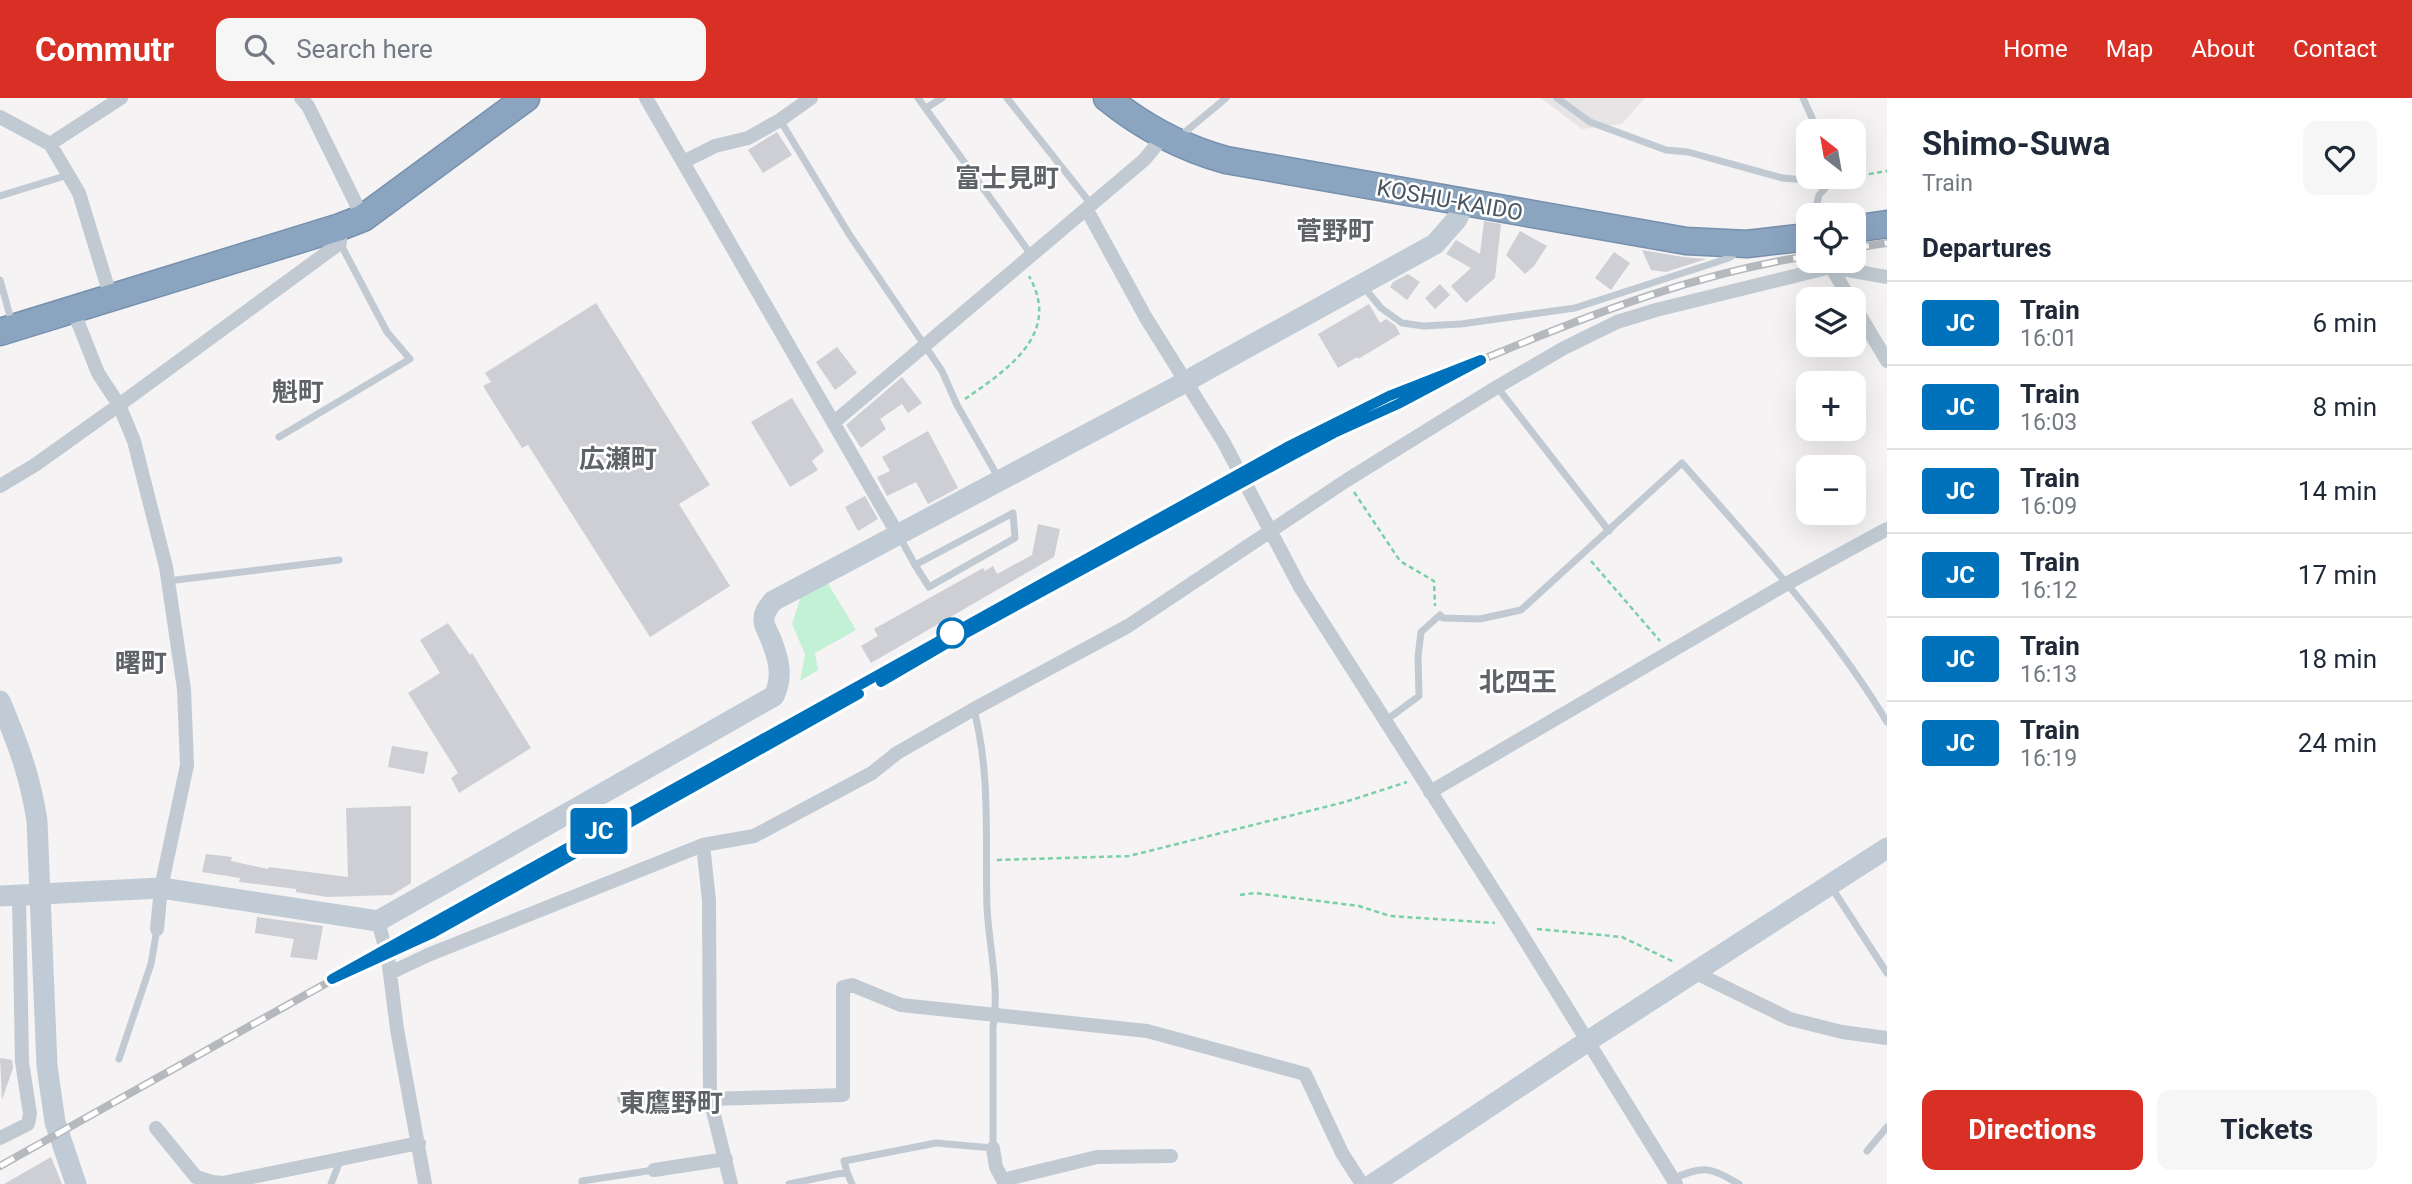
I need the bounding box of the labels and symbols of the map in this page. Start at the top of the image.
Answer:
north arrow [1796,119,1866,189]
district label: 富士見町 [955,163,1059,193]
street label: KOSHU-KAIDO [1375,174,1525,227]
district label: 菅野町 [1296,216,1374,246]
district label: 魁町 [272,377,324,407]
district label: 広瀬町 [579,444,657,474]
unlabelled marker [937,618,967,648]
district label: 曙町 [115,648,167,678]
district label: 北四王 [1479,667,1557,697]
line badge: JC [568,808,630,854]
district label: 東鷹野町 [619,1088,723,1118]

